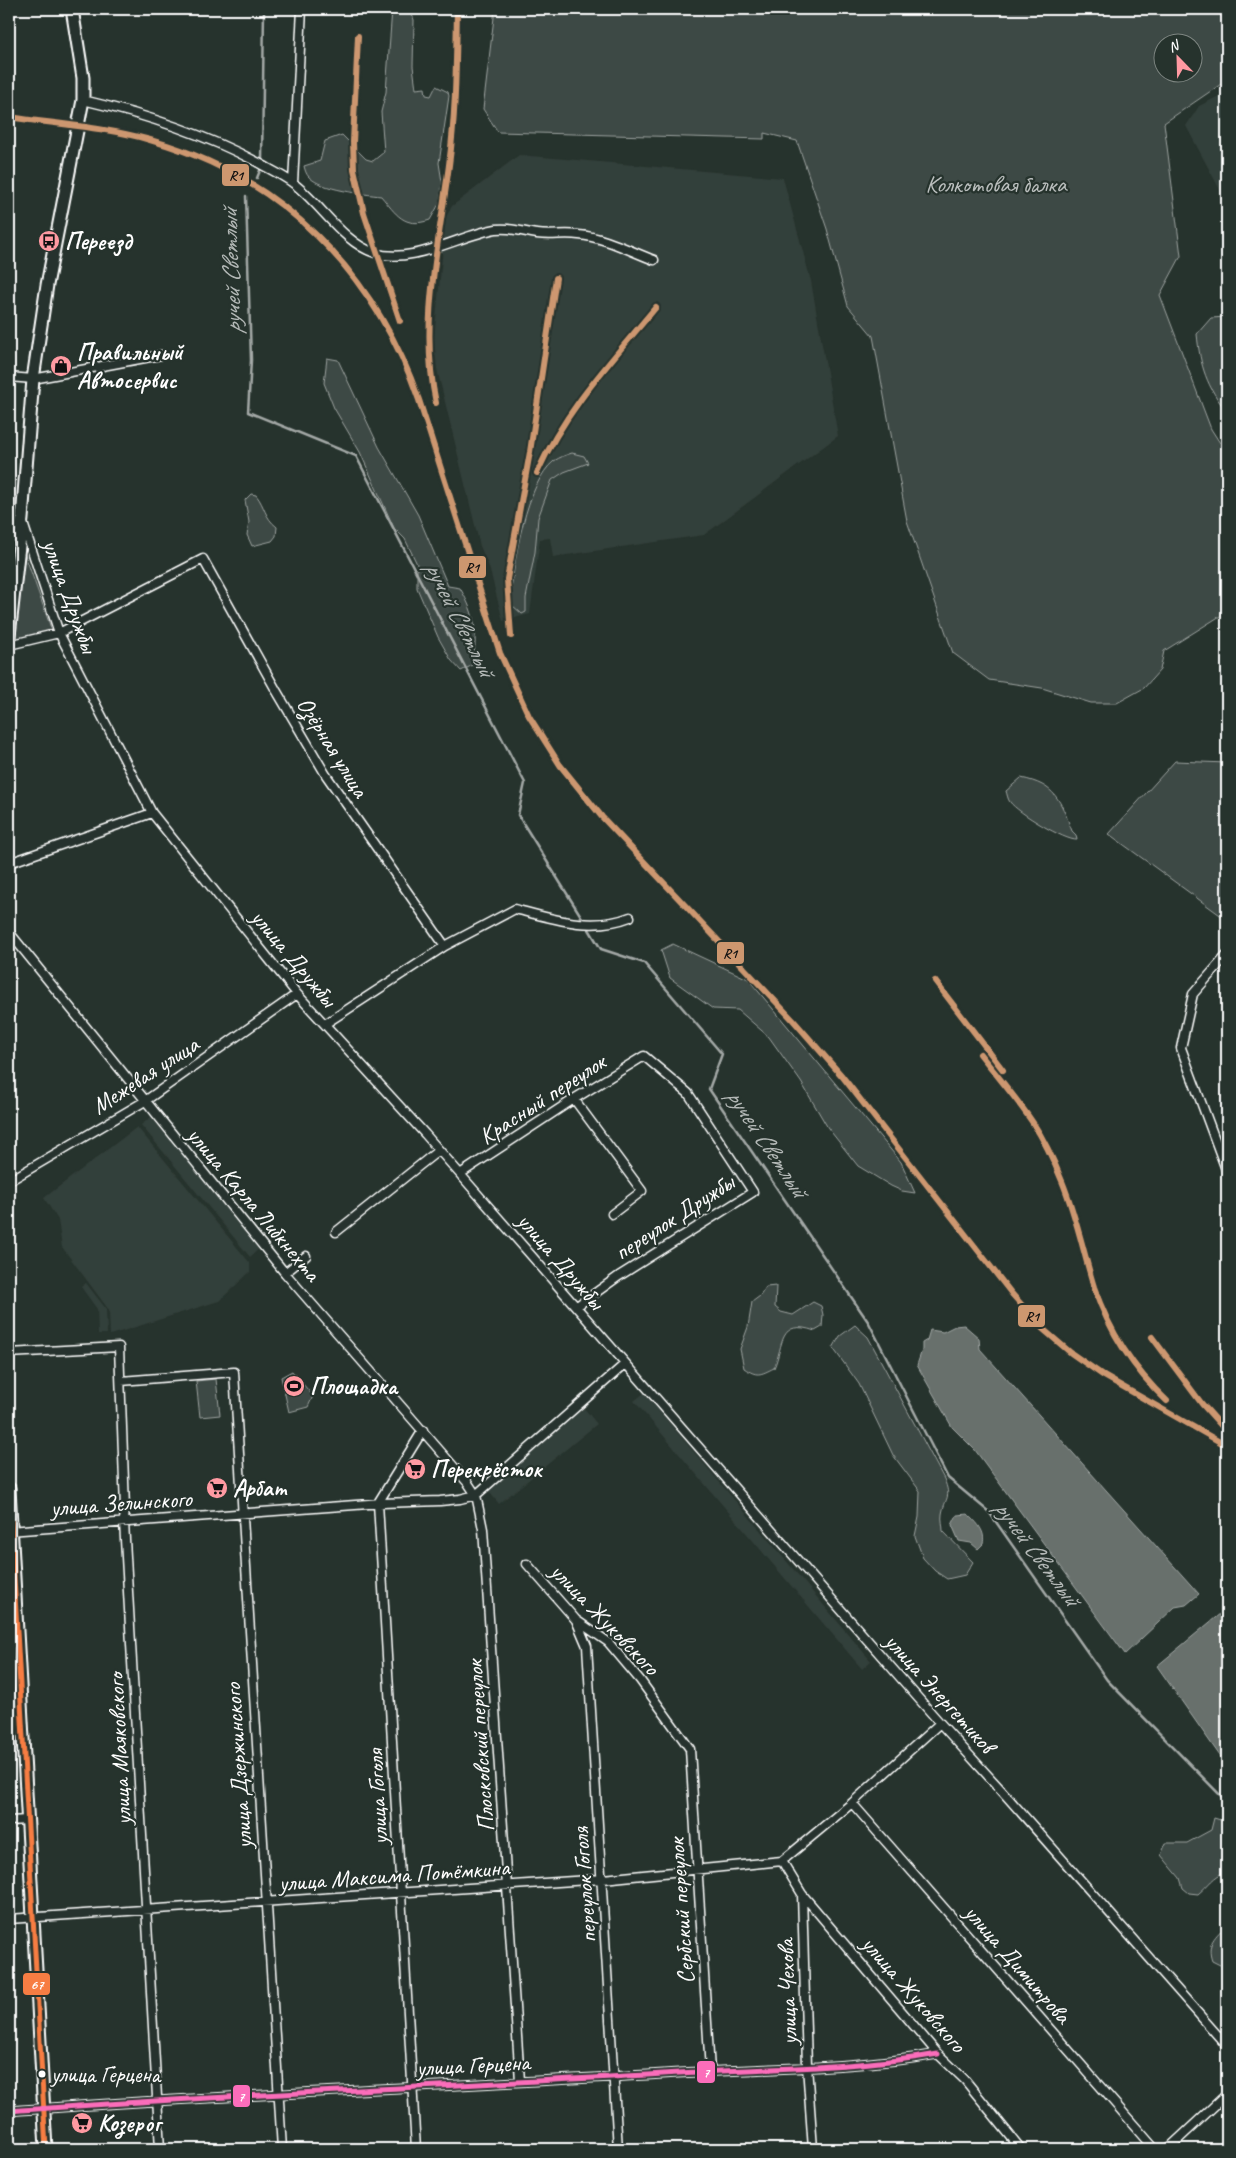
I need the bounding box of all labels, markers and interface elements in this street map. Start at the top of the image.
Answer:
north arrow [1154,32,1204,82]
text: N [1166,36,1183,56]
line badge: R1 [221,163,250,187]
text: R1 [229,167,245,184]
park label: Колкотовая балка [926,169,1068,199]
water label: ручей Светлый [213,203,249,335]
place label: Переезд [65,226,134,257]
bus stop icon: Переезд [37,229,61,253]
place label: Правильный Автосервис [77,337,185,395]
shop icon: Правильный Автосервис [49,354,73,378]
street label: улица Дружбы [35,533,105,659]
water label: ручей Светлый [417,555,505,686]
line badge: R1 [458,555,487,579]
text: R1 [465,559,481,576]
street label: Озёрная улица [289,691,376,805]
street label: улица Дружбы [243,901,345,1015]
line badge: R1 [716,941,745,965]
text: R1 [723,945,739,962]
street label: Межевая улица [86,1028,206,1121]
street label: Красный переулок [473,1046,613,1151]
water label: ручей Светлый [718,1081,818,1208]
street label: улица Карла Либкнехта [179,1119,328,1288]
street label: переулок Дружбы [608,1166,742,1267]
street label: улица Дружбы [509,1205,613,1317]
line badge: R1 [1017,1304,1046,1328]
text: R1 [1025,1308,1041,1325]
place label: Площадка [310,1371,400,1401]
sports icon: Площадка [282,1374,306,1398]
place label: Перекрёсток [431,1454,544,1484]
supermarket icon: Перекрёсток [403,1457,427,1481]
place label: Арбат [233,1473,287,1503]
supermarket icon: Арбат [205,1476,229,1500]
street label: улица Зелинского [47,1483,194,1523]
water label: ручей Светлый [986,1493,1090,1616]
street label: улица Жуковского [543,1555,667,1683]
street label: улица Энергетиков [877,1625,1004,1762]
street label: Плосковский переулок [459,1657,501,1833]
street label: улица Маяковского [100,1670,138,1828]
street label: улица Дзержинского [217,1681,259,1852]
street label: улица Гоголя [359,1747,395,1848]
street label: переулок Гоголя [565,1825,603,1944]
street label: Сербский переулок [661,1835,701,1985]
street label: улица Максима Потёмкина [276,1852,512,1898]
street label: улица Димитрова [957,1897,1079,2031]
street label: улица Жуковского [854,1928,974,2060]
street label: улица Чехова [770,1936,804,2048]
line badge: 67 [22,1972,51,1996]
text: 67 [31,1976,45,1993]
street label: улица Герцена [413,2047,533,2083]
place label: улица Герцена [49,2060,162,2089]
line badge: 7 [696,2060,716,2084]
text: 7 [703,2064,711,2081]
marker: улица Герцена [37,2069,47,2079]
line badge: 7 [232,2084,251,2108]
text: 7 [238,2088,246,2105]
place label: Козерог [98,2108,164,2139]
supermarket icon: Козерог [70,2111,94,2135]

